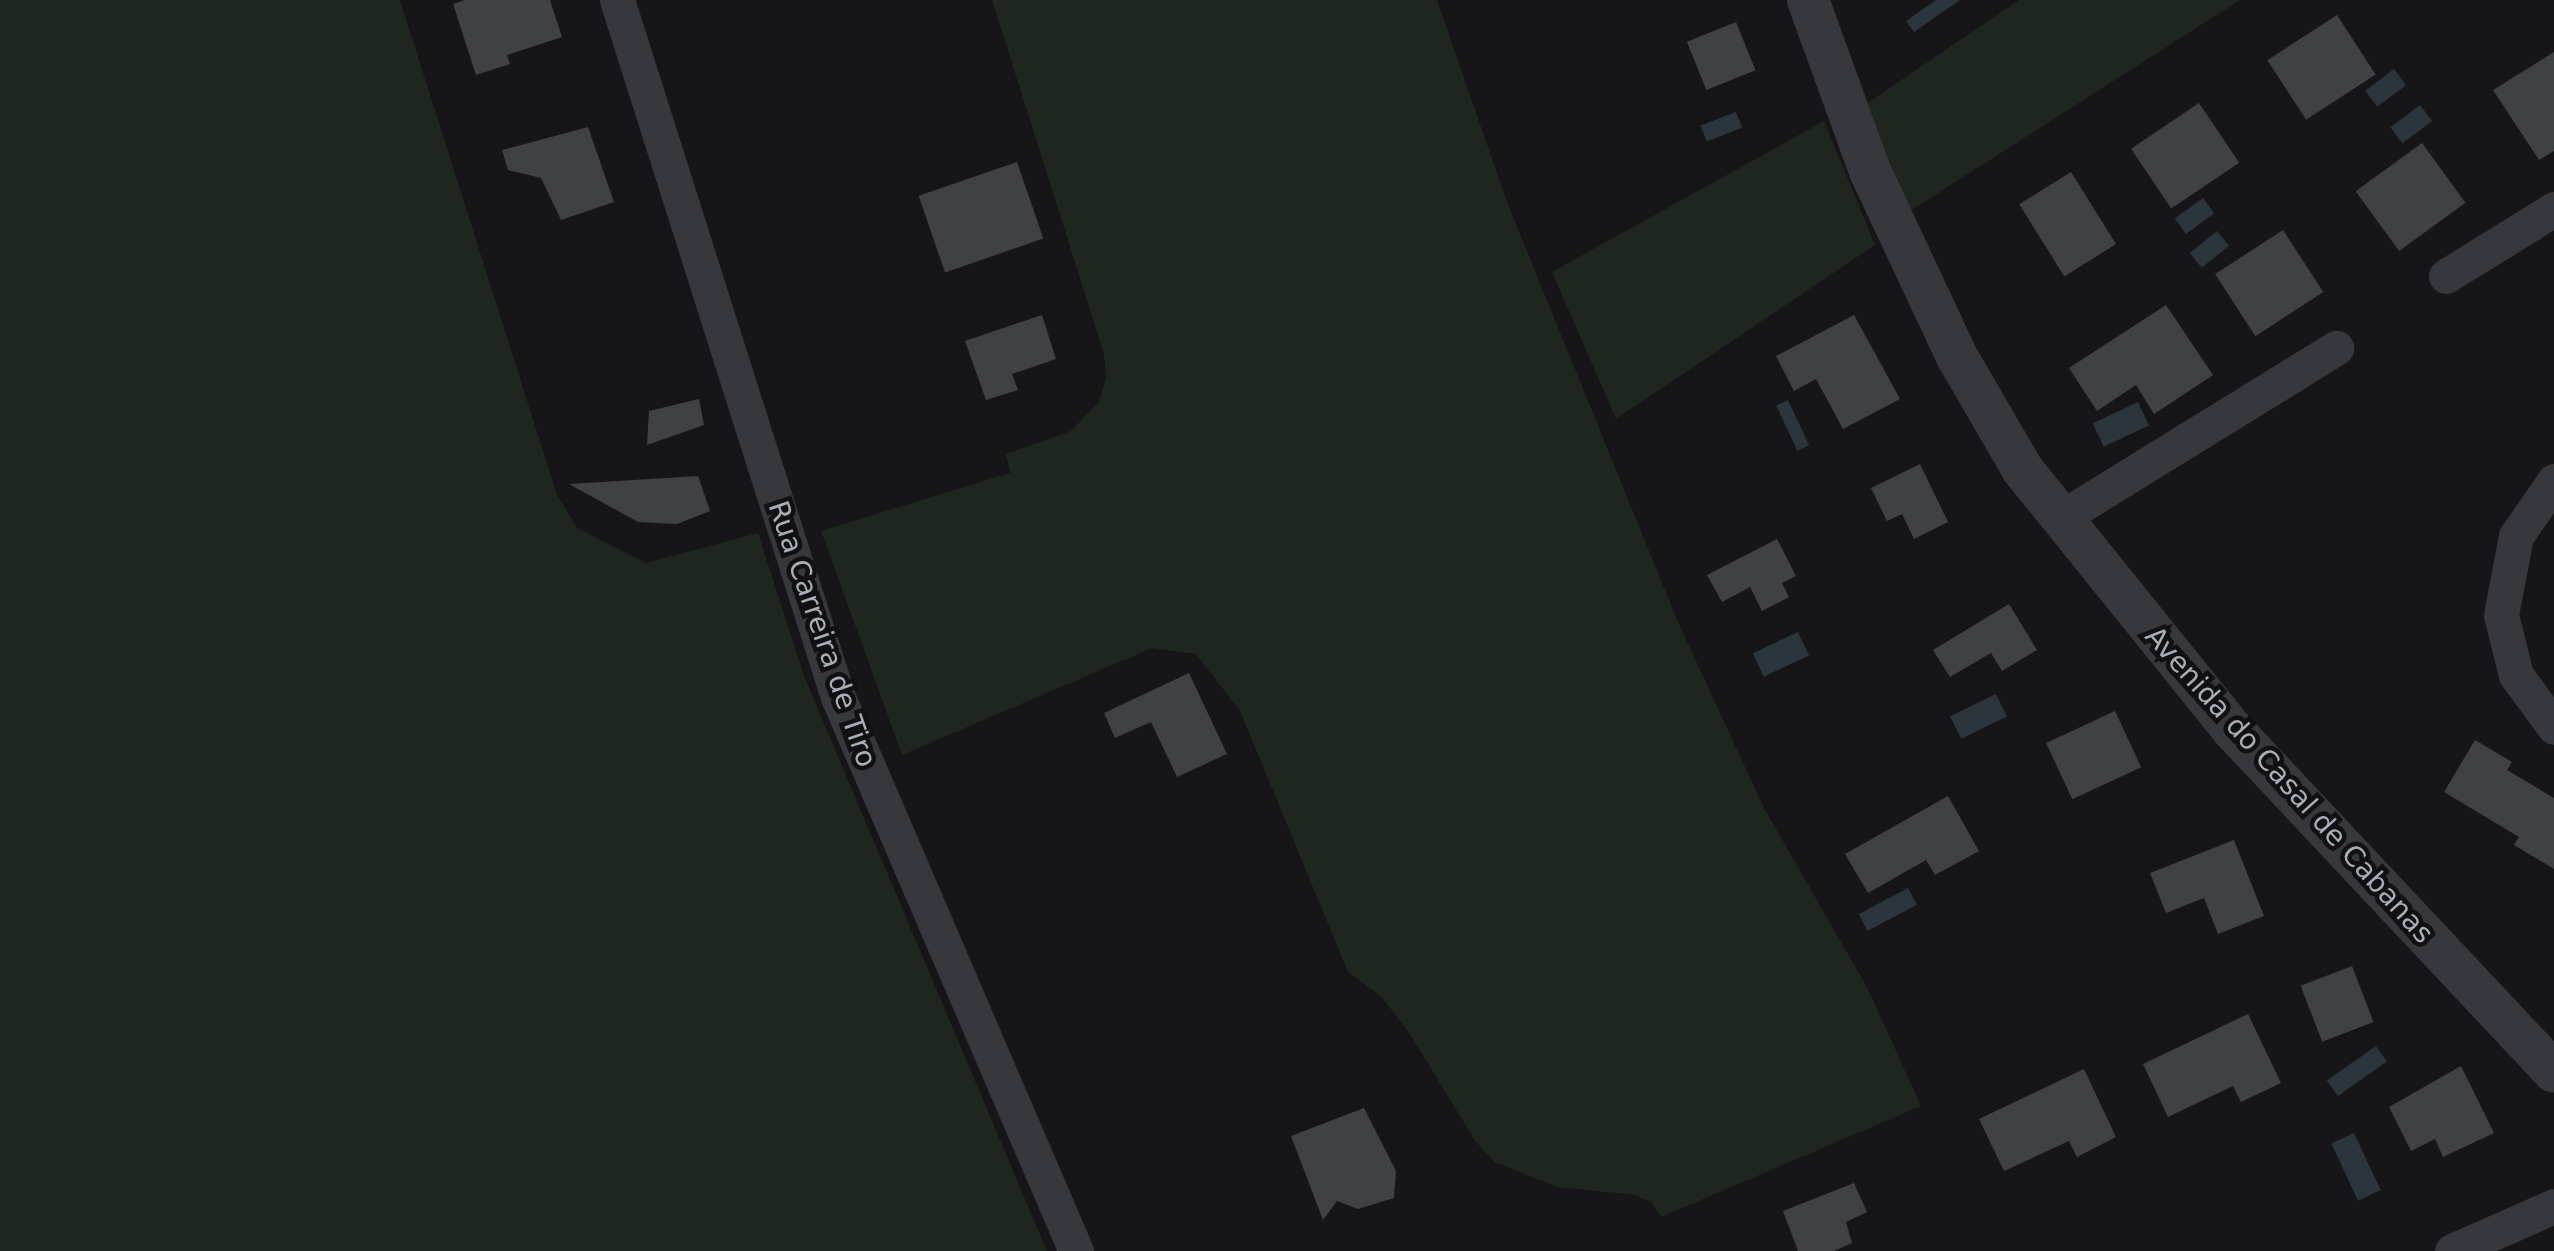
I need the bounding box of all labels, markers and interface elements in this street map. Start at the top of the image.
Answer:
street label: Rua Carreira de Tiro [761,497,883,771]
street label: Avenida do Casal de Cabanas [2138,620,2440,950]

